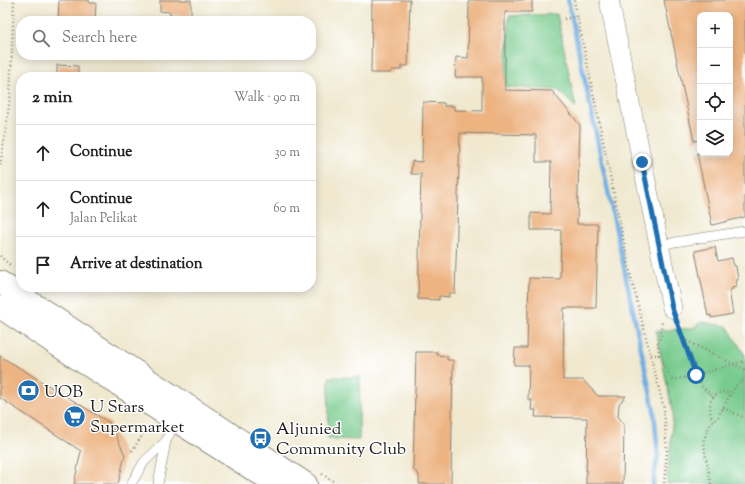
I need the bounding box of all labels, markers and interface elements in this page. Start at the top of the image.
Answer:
map controls [697,12,733,156]
button: + [697,12,733,48]
search box [16,16,316,60]
icon: search [30,27,52,49]
text: Search here [62,28,137,49]
button: − [697,48,733,84]
button: locate [697,84,733,120]
text: 2 min [32,86,73,110]
text: Walk · 90 m [234,89,300,107]
button: layers [697,120,733,156]
icon: ahead [32,142,54,164]
text: Continue [70,142,132,163]
text: 30 m [274,144,300,162]
route end [633,153,651,171]
text: Continue [70,189,132,210]
icon: ahead [32,198,54,220]
text: 60 m [273,200,300,218]
text: Jalan Pelikat [70,210,137,228]
icon: arrive [32,254,54,276]
text: Arrive at destination [70,254,203,275]
route start [687,366,705,384]
bank icon: UOB [15,378,41,404]
place label: UOB [44,381,83,405]
place label: U Stars Supermarket [90,396,184,440]
supermarket icon: U Stars Supermarket [61,403,87,429]
place label: Aljunied Community Club [276,418,406,462]
bus stop icon: Aljunied Community Club [248,425,274,451]

